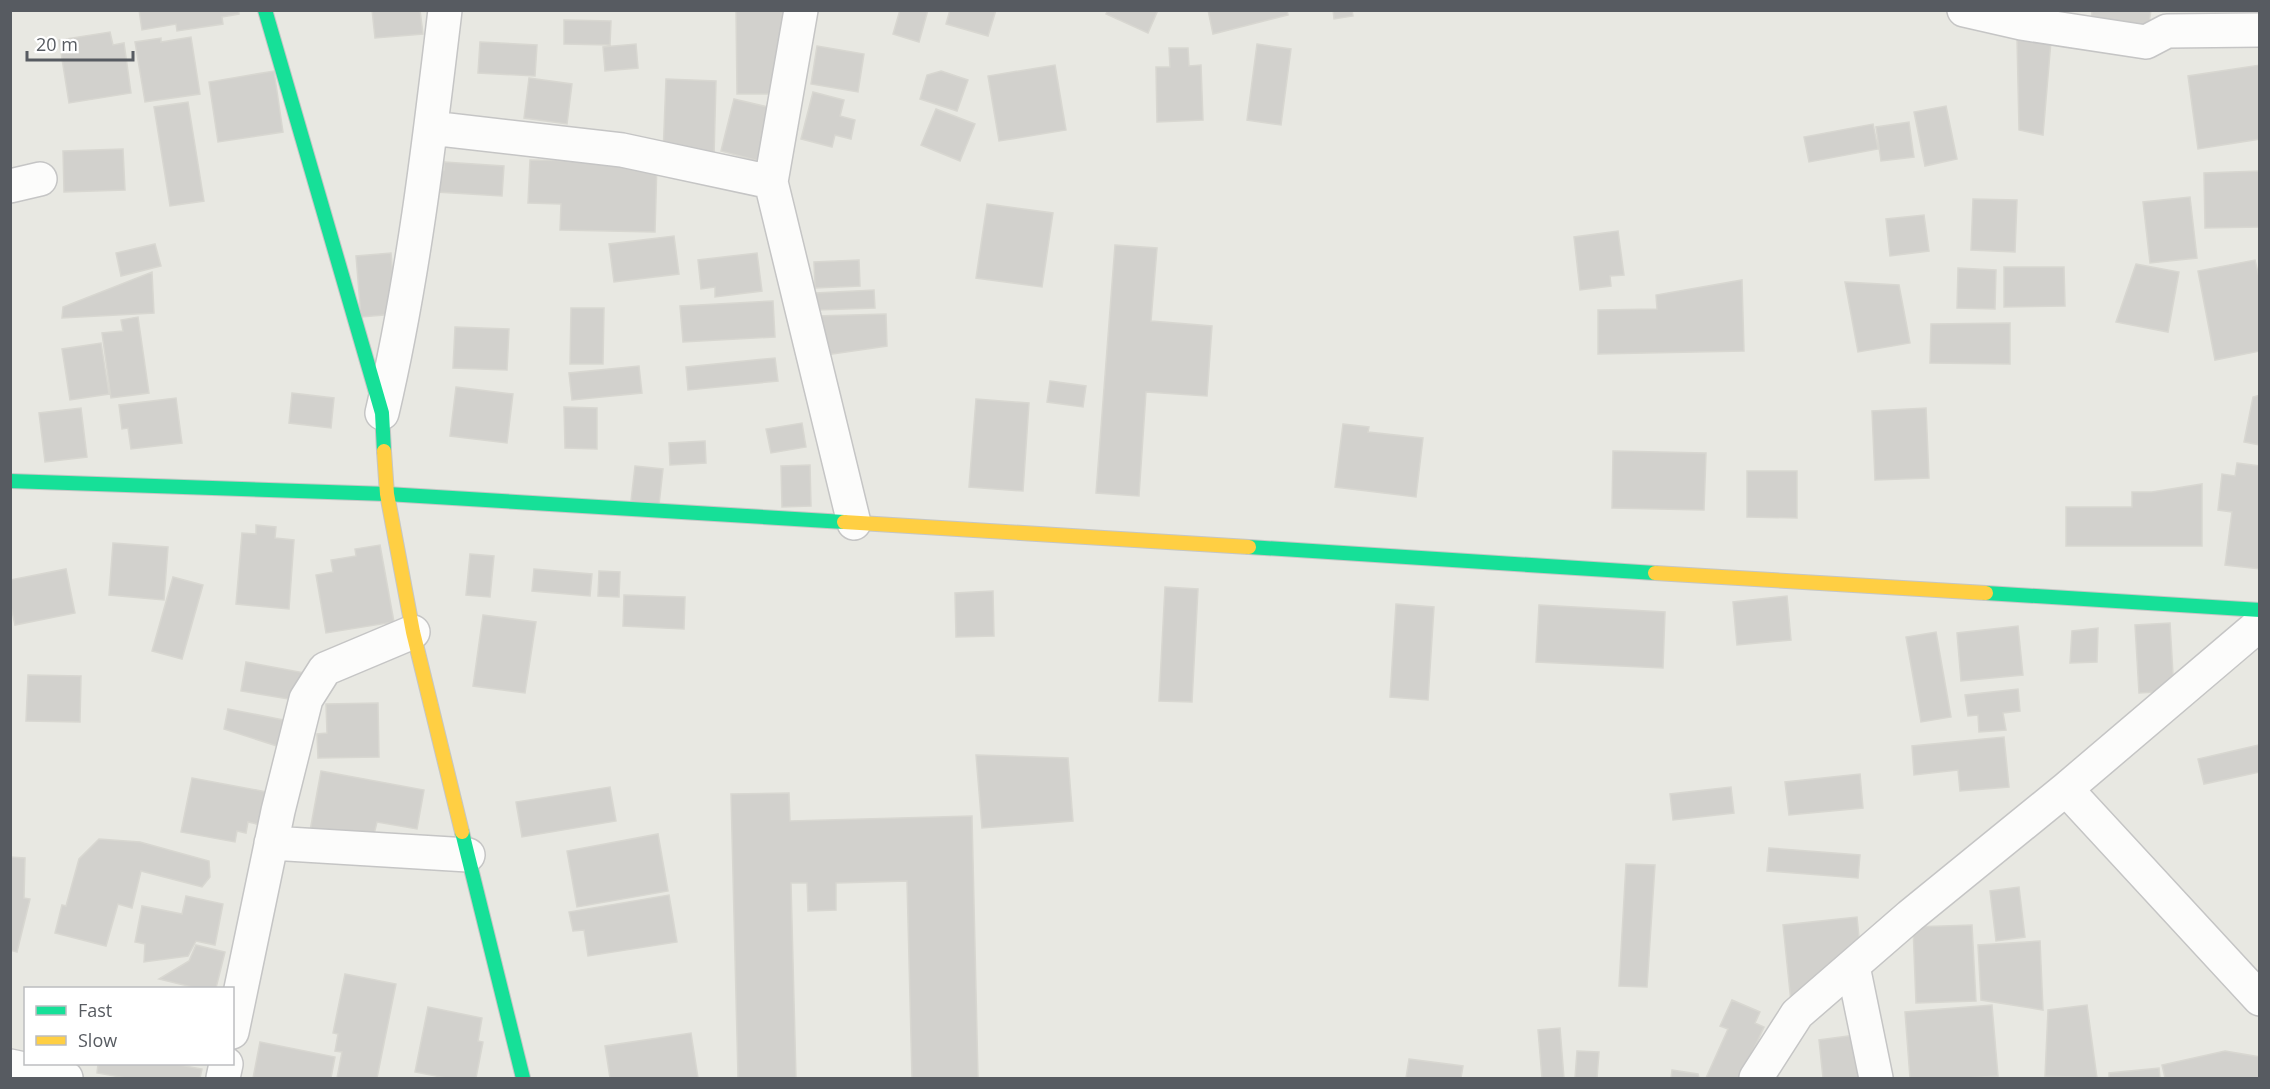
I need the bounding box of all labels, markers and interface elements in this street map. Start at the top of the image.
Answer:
scale bar [27,24,134,62]
text: 20 m [36,32,78,56]
legend [24,987,234,1065]
text: Fast [78,998,112,1022]
text: Slow [78,1028,117,1052]

